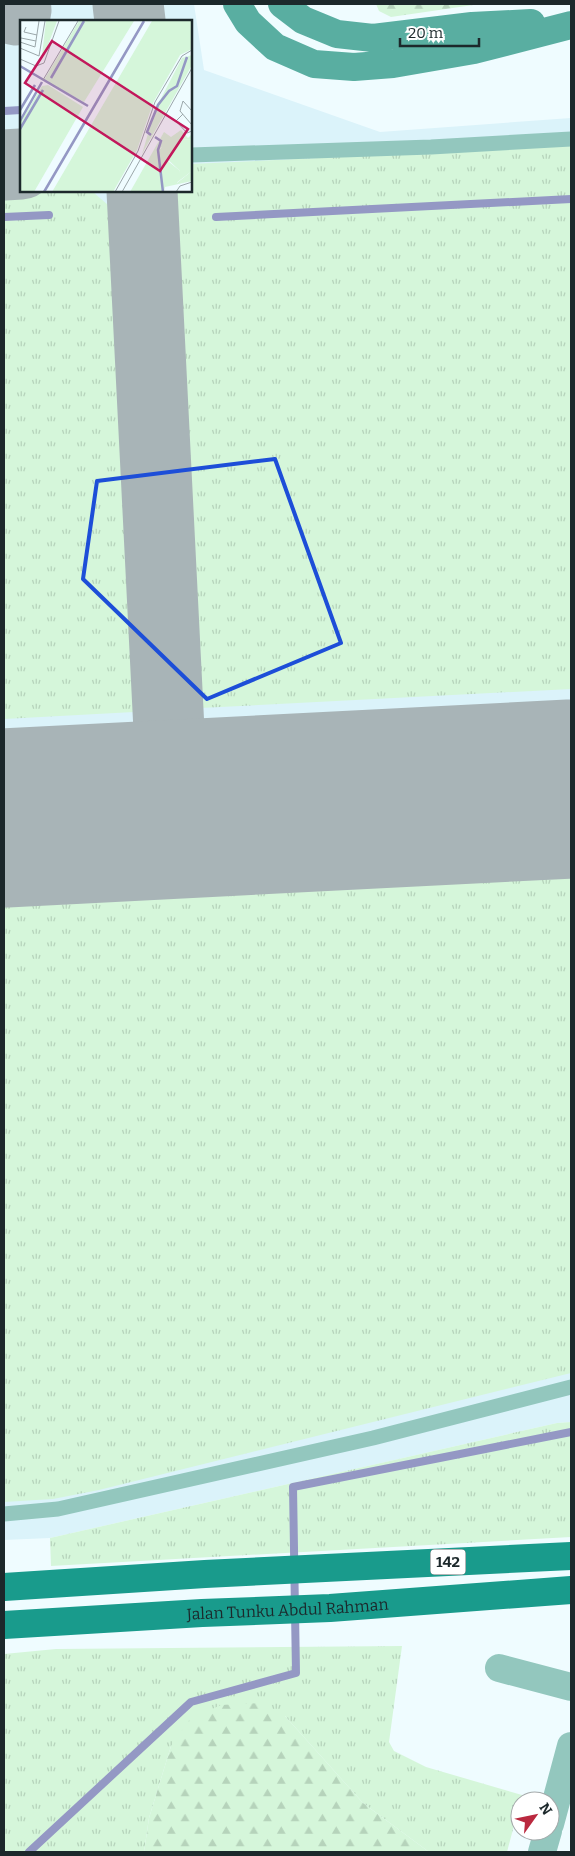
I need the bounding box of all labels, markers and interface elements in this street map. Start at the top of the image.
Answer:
scale bar [400,15,479,47]
inset map [20,20,192,192]
text: 20 m [408,24,444,42]
road number: 142 [430,1550,466,1574]
street label: Jalan Tunku Abdul Rahman [185,1594,389,1623]
north arrow [510,1791,560,1841]
text: N [535,1800,556,1819]

